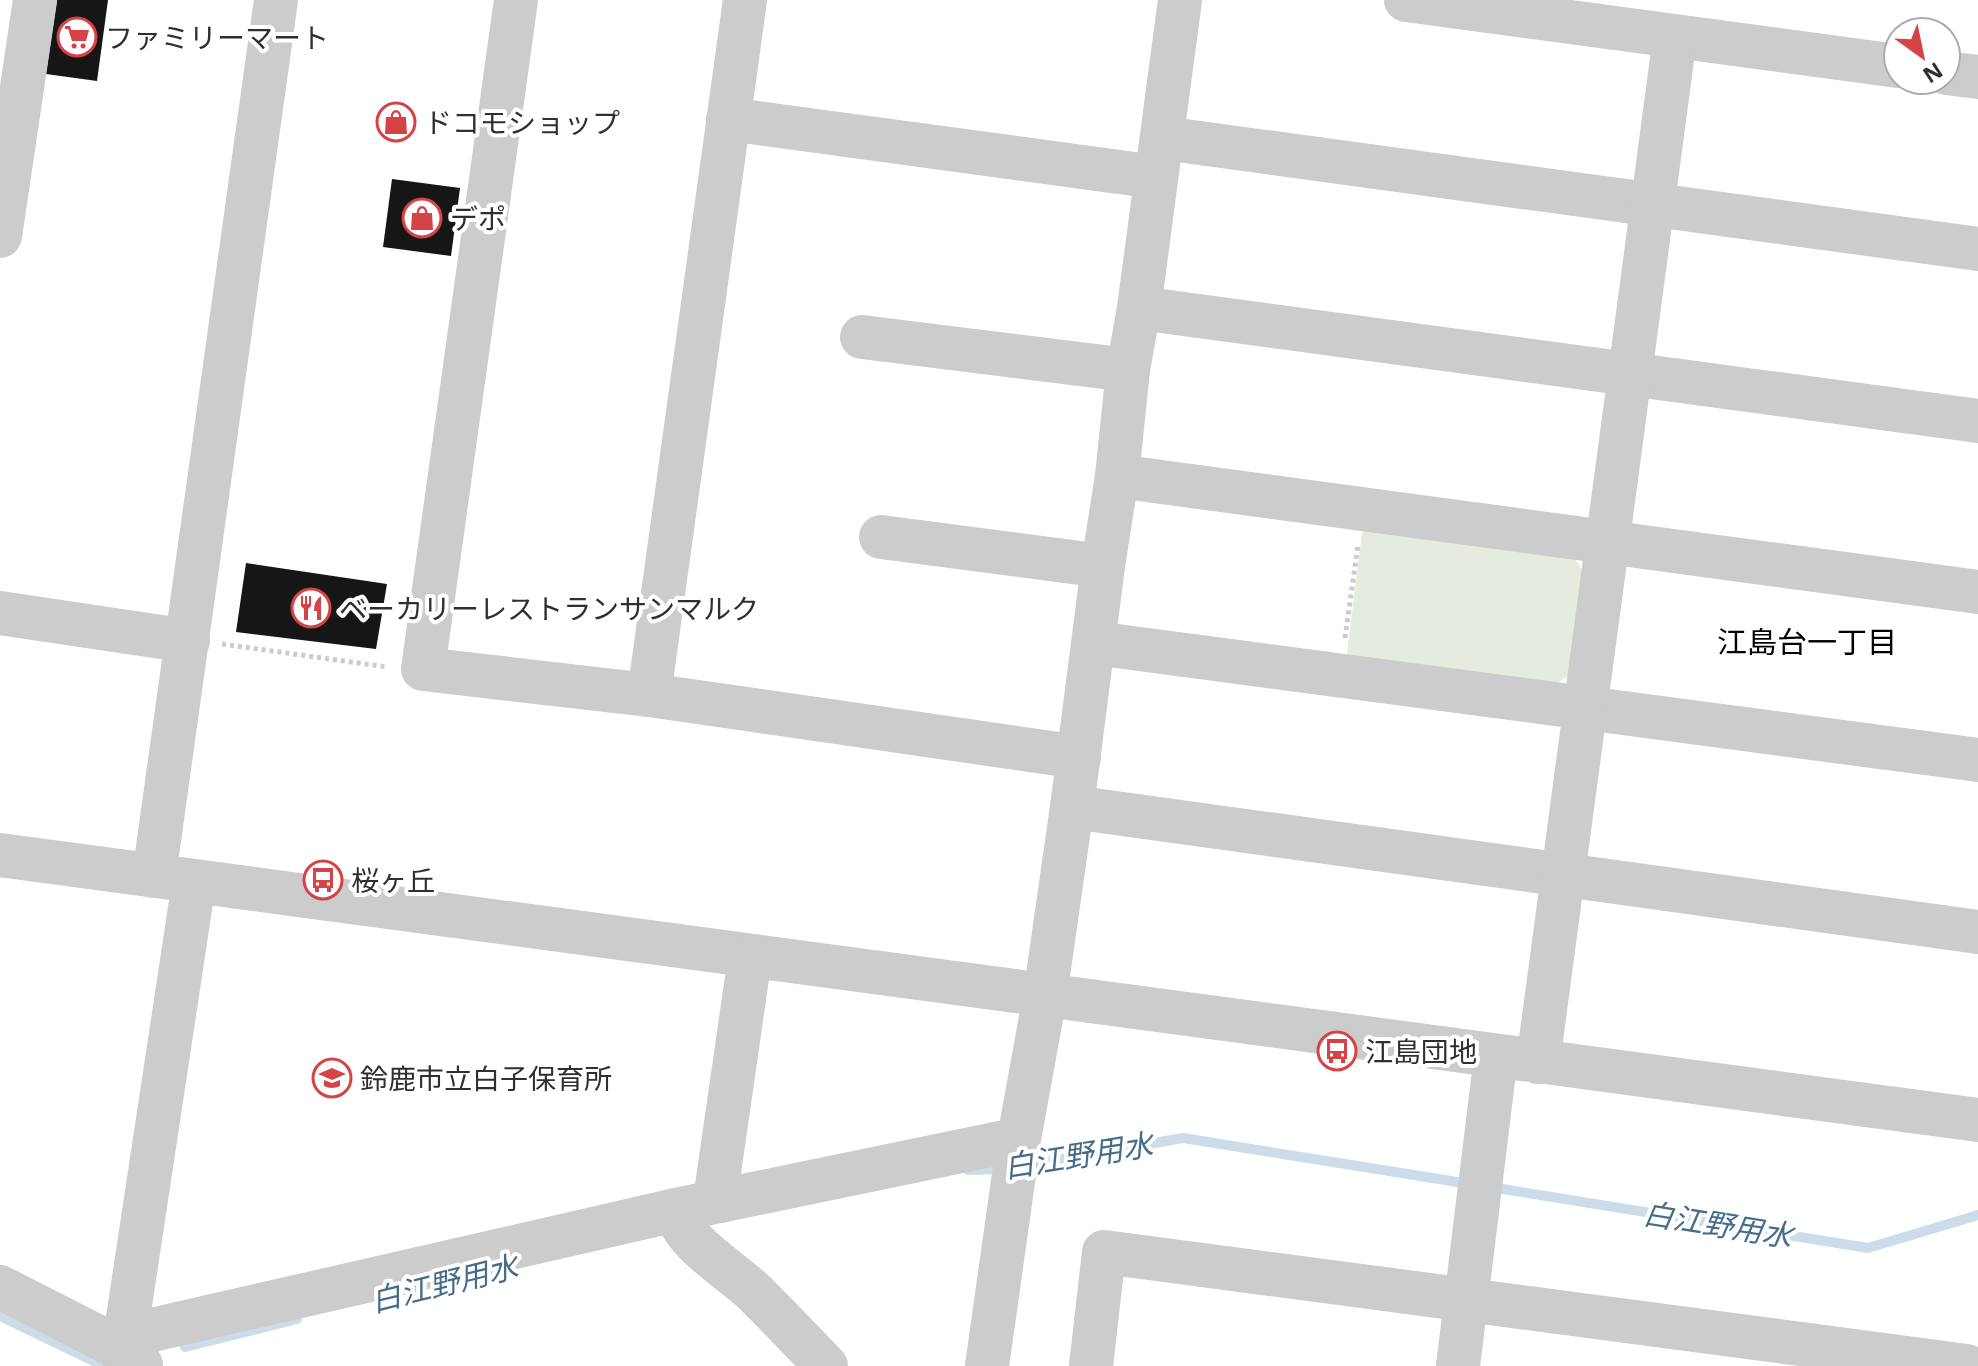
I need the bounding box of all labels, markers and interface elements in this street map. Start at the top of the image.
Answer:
supermarket icon: ファミリーマート [56,16,98,58]
north arrow [1882,16,1962,96]
place label: ファミリーマート [105,18,329,56]
text: N [1918,56,1949,91]
shop icon: ドコモショップ [375,101,417,143]
place label: ドコモショップ [424,103,620,141]
shop icon: デポ [401,197,443,239]
place label: デポ [450,199,506,237]
restaurant icon: ベーカリーレストランサンマルク [290,587,332,629]
place label: ベーカリーレストランサンマルク [339,589,759,627]
district label: 江島台一丁目 [1717,621,1897,662]
bus stop icon: 桜ヶ丘 [302,859,344,901]
place label: 桜ヶ丘 [351,861,435,899]
bus stop icon: 江島団地 [1316,1030,1358,1072]
place label: 江島団地 [1365,1032,1477,1070]
school or university icon: 鈴鹿市立白子保育所 [311,1057,353,1099]
place label: 鈴鹿市立白子保育所 [360,1059,612,1097]
water label: 白江野用水 [1001,1123,1158,1187]
water label: 白江野用水 [1641,1192,1798,1256]
water label: 白江野用水 [366,1244,525,1321]

